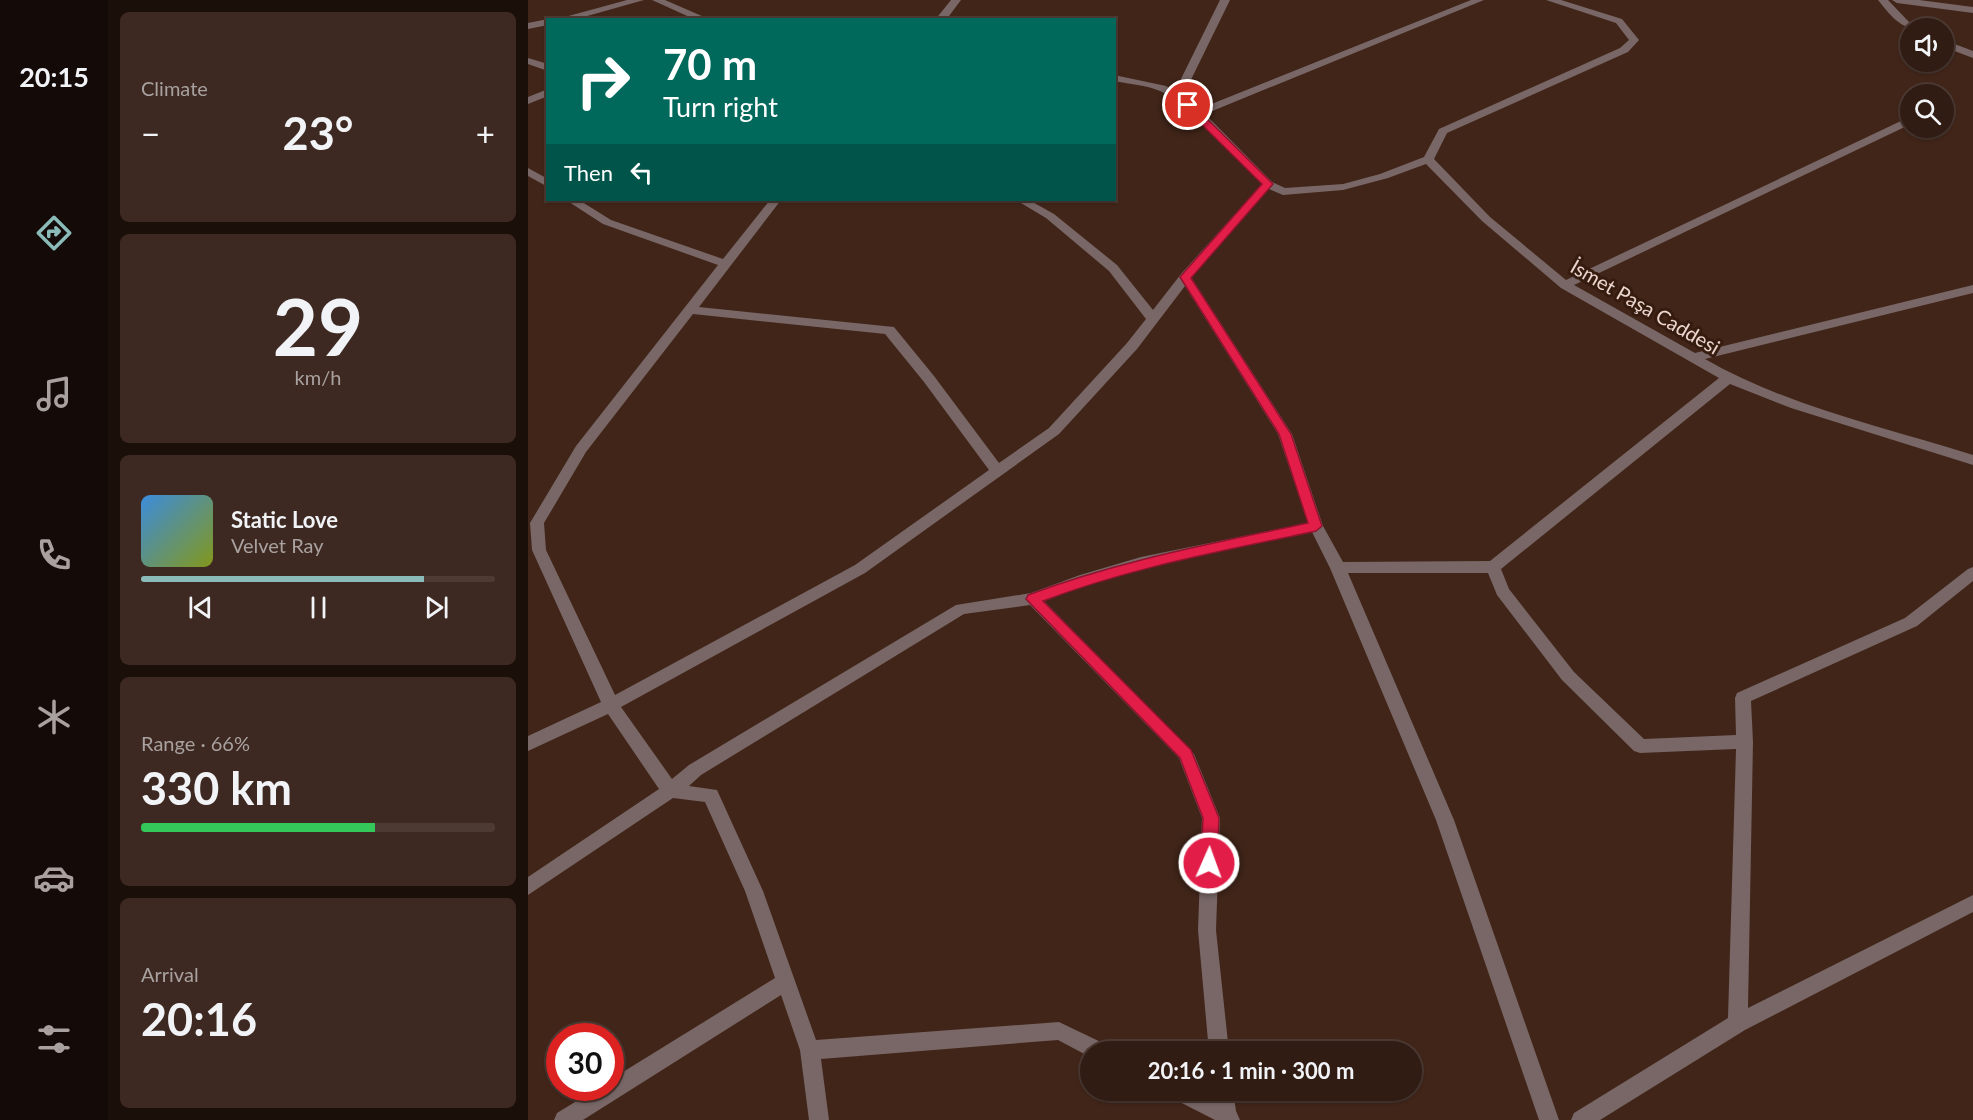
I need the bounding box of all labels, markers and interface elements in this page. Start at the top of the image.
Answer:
map controls [1900,18,1954,138]
button: sound [1900,18,1954,72]
text: 70 m [663,39,757,89]
icon: right [564,42,642,120]
text: 20:15 [19,60,89,93]
text: Climate [141,76,208,100]
pin [1162,79,1213,130]
button: search [1900,84,1954,138]
icon: arrive [1171,88,1204,121]
text: Turn right [663,90,778,123]
text: 23° [283,106,353,160]
text: − [141,113,160,153]
text: + [476,113,495,153]
icon: left [625,156,658,189]
text: Then [564,159,613,186]
icon: directions [33,212,75,254]
street label: İsmet Paşa Caddesi [1567,254,1724,359]
text: 29 [273,279,363,373]
text: km/h [295,365,341,389]
icon: music [33,373,75,415]
text: Static Love [231,506,338,533]
text: Velvet Ray [231,533,324,557]
icon: phone [33,534,75,576]
icon: previous [184,591,217,624]
icon: pause [302,591,335,624]
icon: next [420,591,453,624]
icon: climate [33,696,75,738]
text: Range · 66% [141,731,250,755]
text: 330 km [141,761,292,815]
position arrow [1177,831,1241,895]
icon: car [33,857,75,899]
text: Arrival [141,962,199,986]
text: 20:16 [141,992,257,1046]
icon: filters [33,1018,75,1060]
speed limit sign: 30 [546,1023,624,1101]
text: 20:16 · 1 min · 300 m [1148,1057,1354,1084]

